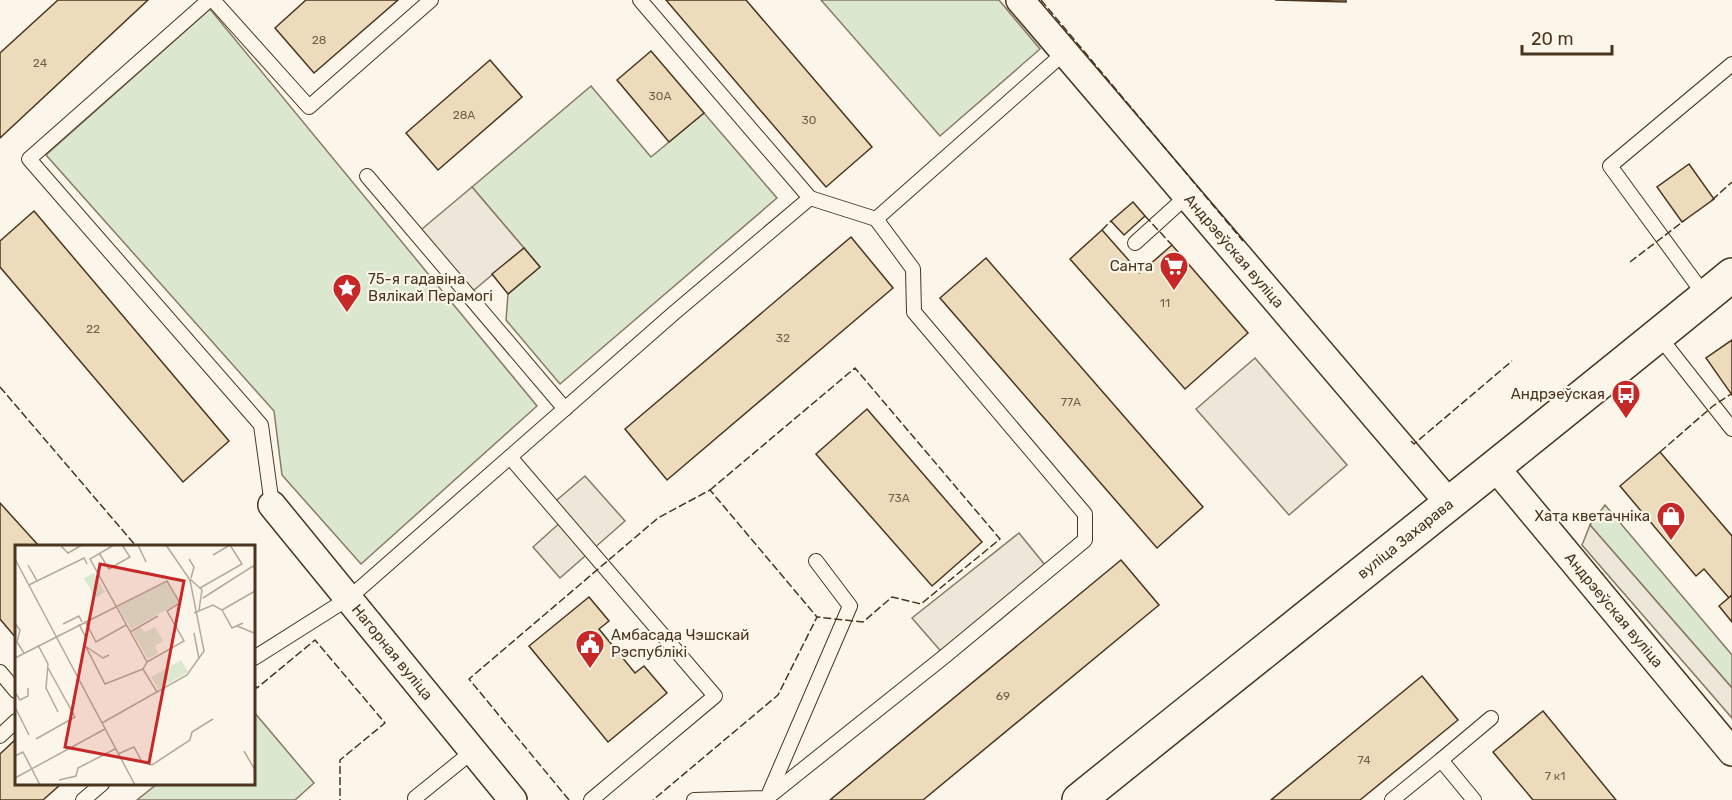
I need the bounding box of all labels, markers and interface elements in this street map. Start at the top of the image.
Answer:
scale bar [1522,18,1612,56]
text: 20 m [1531,28,1573,50]
house number: 28 [312,33,326,47]
house number: 24 [33,56,48,70]
house number: 30А [649,89,671,103]
house number: 28А [453,108,475,122]
house number: 30 [802,113,816,127]
street label: Андрэеўская вуліца [1181,190,1288,312]
supermarket icon: Санта [1158,250,1190,292]
place label: Санта [1110,257,1153,275]
place label: 75-я гадавіна Вялікай Перамогі [368,270,493,305]
place icon: 75-я гадавіна Вялікай Перамогі [331,272,363,314]
house number: 11 [1160,296,1170,310]
house number: 22 [86,322,100,336]
house number: 32 [776,331,790,345]
bus stop icon: Андрэеўская [1610,378,1642,420]
place label: Андрэеўская [1511,385,1605,403]
house number: 77А [1061,395,1081,409]
house number: 73А [888,491,910,505]
street label: вуліца Захарава [1354,495,1457,583]
shop icon: Хата кветачніка [1655,500,1687,542]
place label: Хата кветачніка [1534,507,1650,525]
inset map [15,545,255,785]
street label: Андрэеўская вуліца [1561,549,1667,671]
street label: Нагорная вуліца [348,601,437,704]
place label: Амбасада Чэшскай Рэспублікі [611,626,749,661]
public building icon: Амбасада Чэшскай Рэспублікі [574,628,606,670]
house number: 69 [996,689,1010,703]
house number: 74 [1357,753,1371,767]
house number: 7 к1 [1545,769,1565,783]

